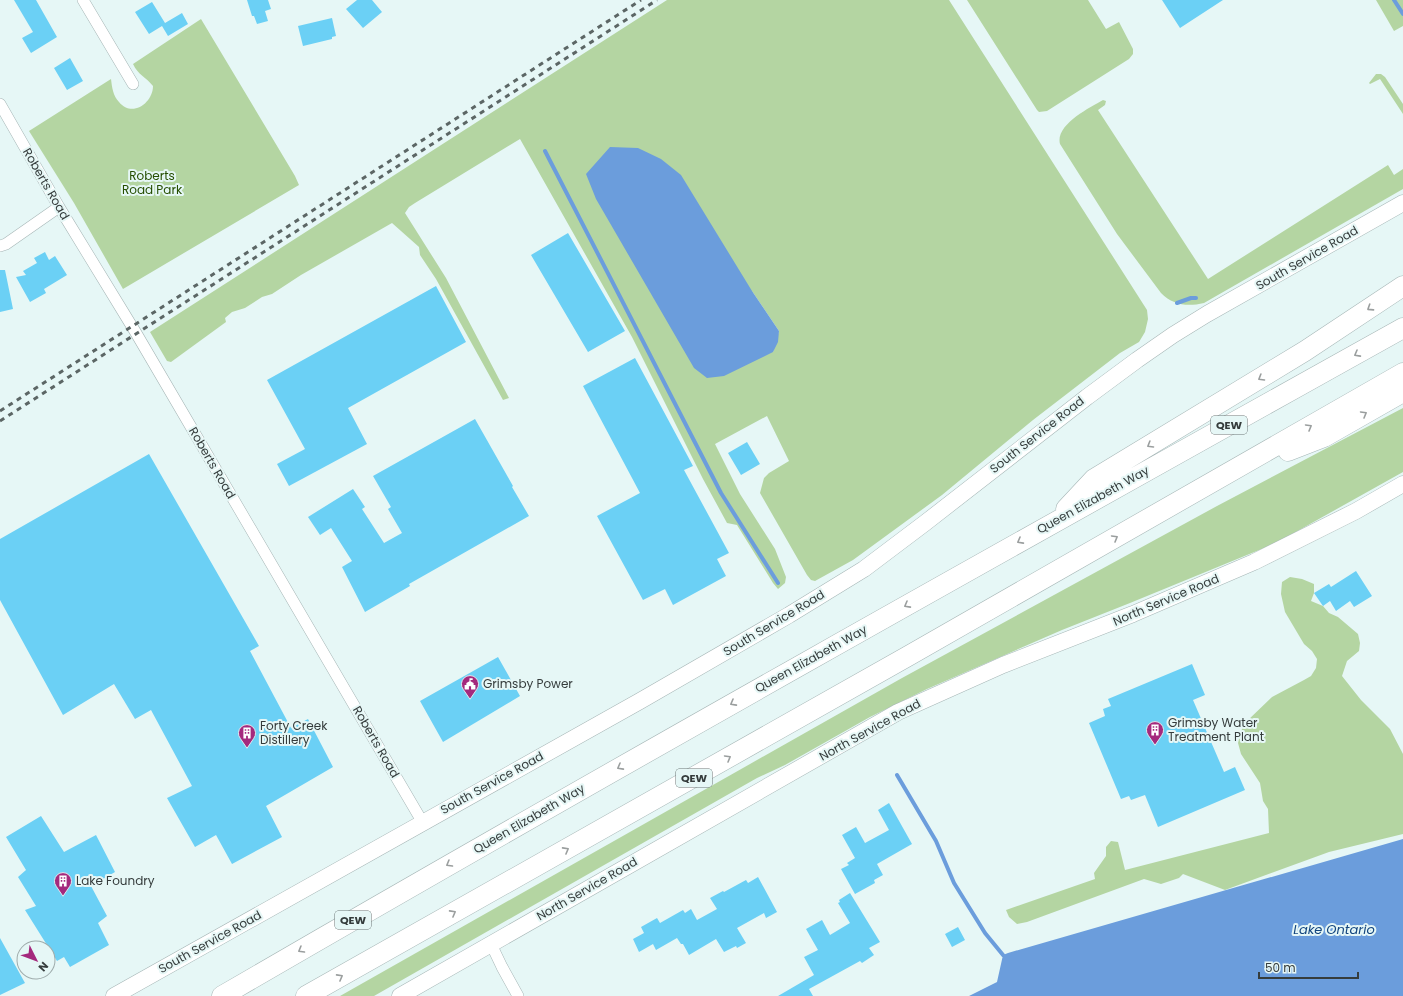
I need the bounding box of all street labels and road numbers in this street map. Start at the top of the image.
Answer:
street label: Roberts Road [19,145,74,223]
street label: South Service Road [1253,221,1361,294]
street label: South Service Road [986,392,1087,477]
road number: QEW [1211,416,1247,434]
street label: Roberts Road [185,424,240,502]
street label: Queen Elizabeth Way [1034,461,1152,538]
street label: North Service Road [1110,570,1221,630]
street label: South Service Road [720,586,828,660]
street label: Queen Elizabeth Way [752,620,870,697]
street label: North Service Road [816,695,924,765]
street label: Roberts Road [349,703,404,781]
street label: South Service Road [437,747,546,818]
road number: QEW [676,769,712,787]
street label: Queen Elizabeth Way [470,780,588,857]
street label: North Service Road [533,853,640,924]
street label: South Service Road [155,906,264,977]
road number: QEW [335,911,371,929]

